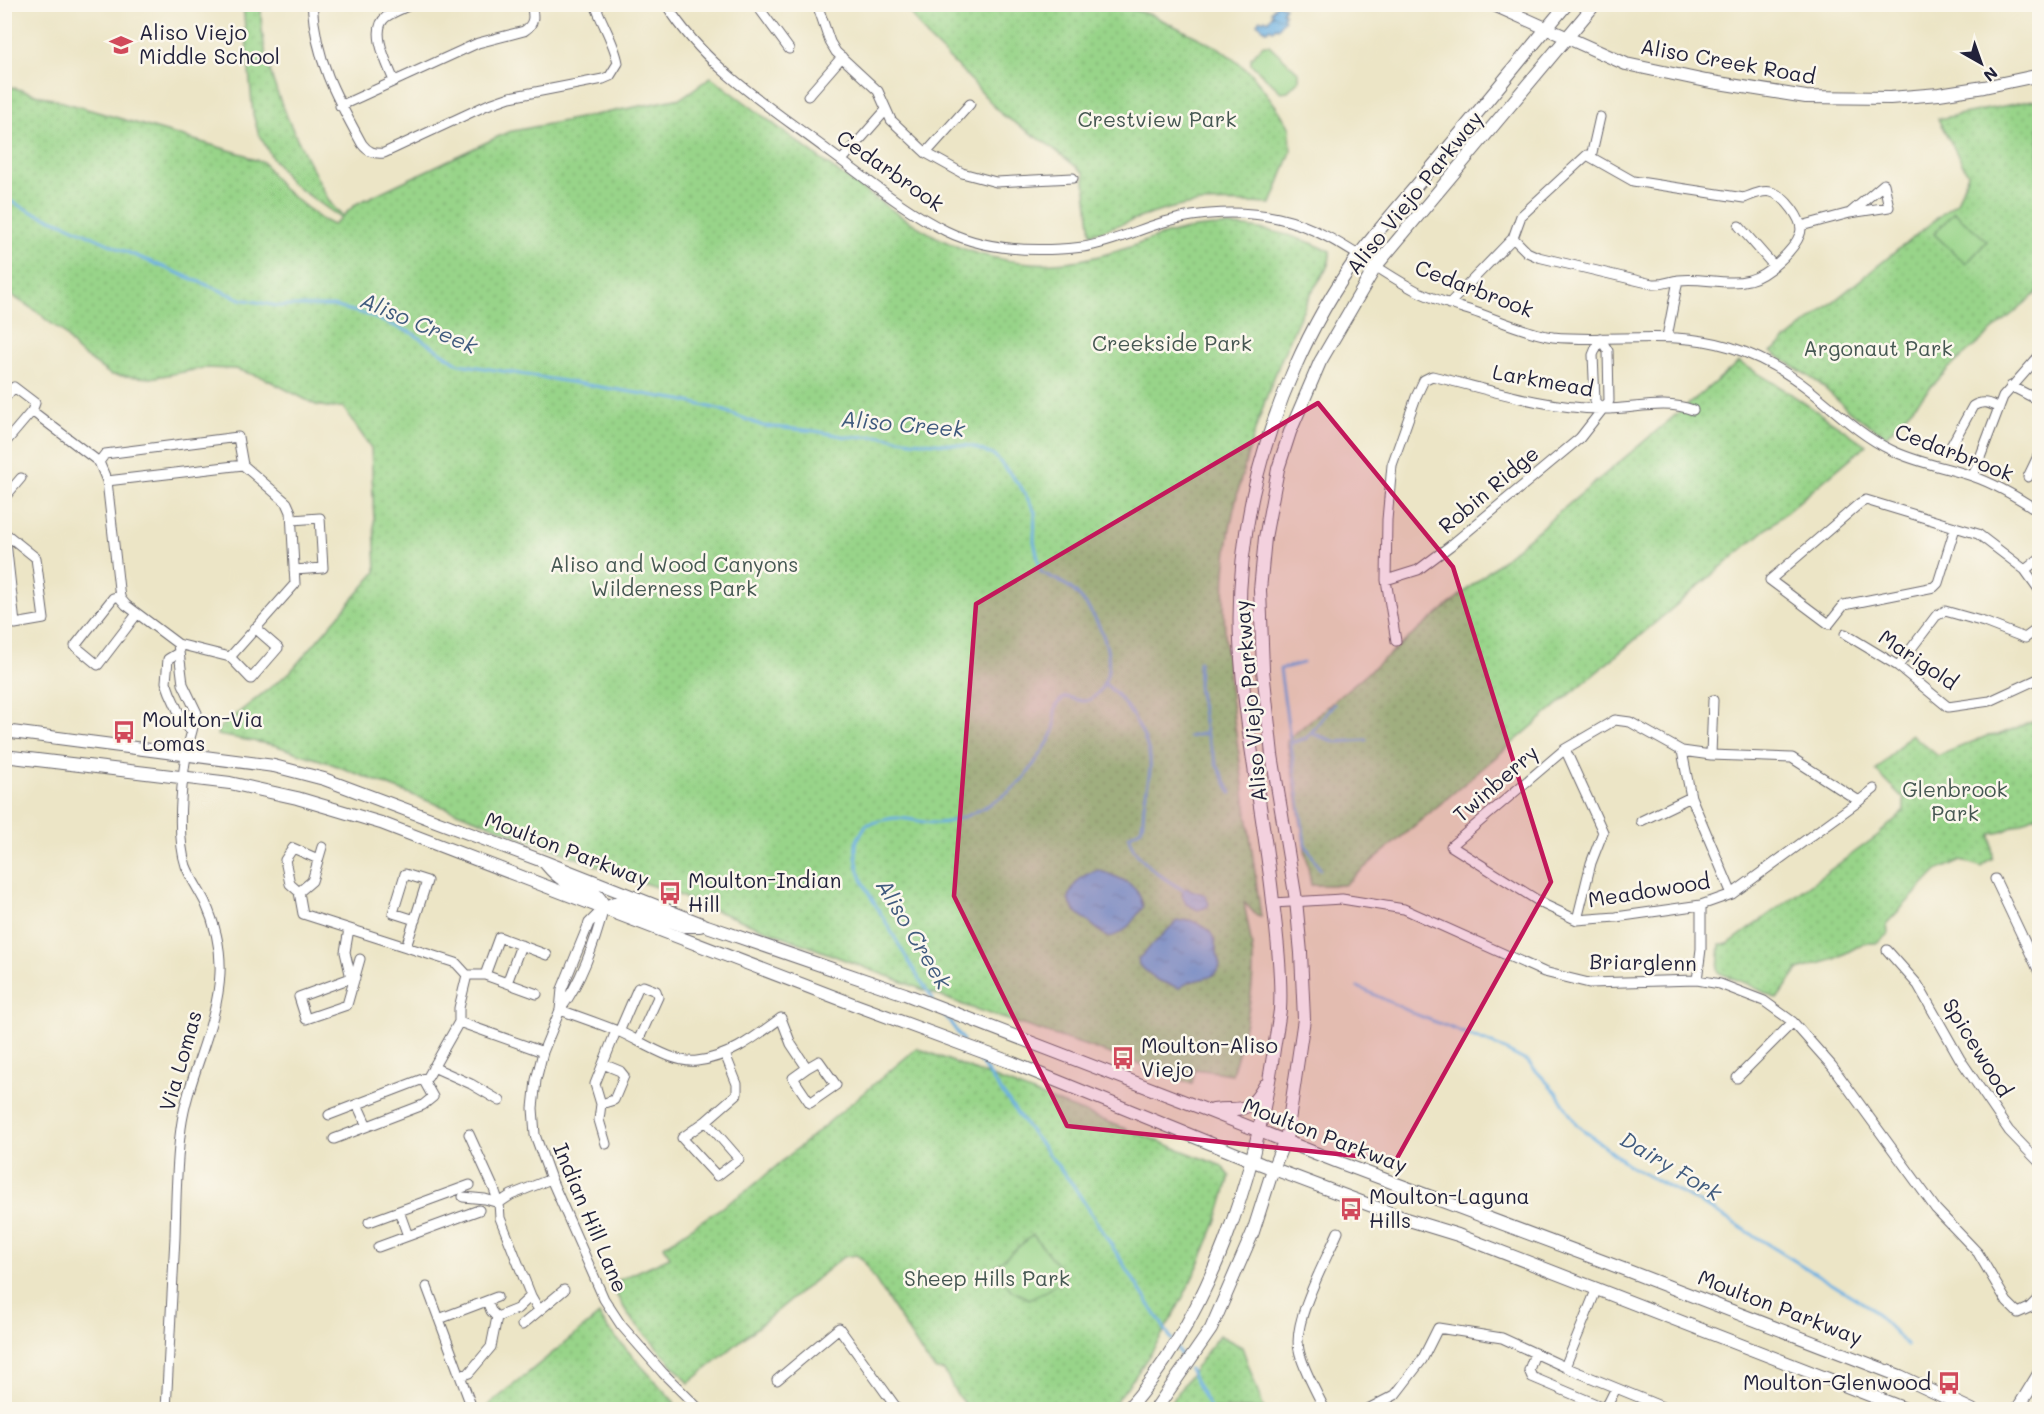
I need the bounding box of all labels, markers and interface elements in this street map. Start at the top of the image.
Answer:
place label: Aliso Viejo Middle School [139,18,280,69]
school or university icon: Aliso Viejo Middle School [108,32,134,58]
street label: Aliso Creek Road [1639,32,1818,89]
north arrow [1951,33,2011,93]
text: N [1980,63,2002,87]
park label: Crestview Park [1077,105,1237,132]
street label: Aliso Viejo Parkway [1340,105,1488,279]
street label: Cedarbrook [832,123,950,217]
street label: Cedarbrook [1411,253,1538,323]
water label: Aliso Creek [356,285,483,361]
park label: Creekside Park [1092,329,1252,356]
park label: Argonaut Park [1803,334,1953,361]
street label: Larkmead [1491,357,1596,402]
water label: Aliso Creek [840,404,967,443]
street label: Cedarbrook [1891,417,2018,487]
street label: Robin Ridge [1432,439,1544,539]
park label: Aliso and Wood Canyons Wilderness Park [550,550,798,601]
street label: Aliso Viejo Parkway [1227,599,1272,803]
street label: Marigold [1874,622,1964,695]
place label: Moulton-Via Lomas [142,705,263,756]
bus stop icon: Moulton-Via Lomas [111,719,137,745]
street label: Twinberry [1447,738,1543,827]
park label: Glenbrook Park [1902,775,2008,826]
street label: Moulton Parkway [481,805,654,892]
place label: Moulton-Indian Hill [688,866,841,917]
street label: Meadowood [1586,867,1712,912]
water label: Aliso Creek [870,873,959,995]
bus stop icon: Moulton-Indian Hill [657,880,683,906]
street label: Briarglenn [1589,947,1697,976]
street label: Spicewood [1937,993,2019,1101]
street label: Via Lomas [152,1007,207,1114]
place label: Moulton-Aliso Viejo [1141,1031,1278,1082]
bus stop icon: Moulton-Aliso Viejo [1110,1045,1136,1071]
street label: Moulton Parkway [1239,1091,1412,1178]
water label: Dairy Fork [1615,1124,1728,1208]
street label: Indian Hill Lane [548,1139,635,1296]
place label: Moulton-Laguna Hills [1369,1182,1530,1233]
bus stop icon: Moulton-Laguna Hills [1338,1196,1364,1222]
street label: Moulton Parkway [1694,1263,1867,1350]
park label: Sheep Hills Park [904,1264,1070,1291]
place label: Moulton-Glenwood [1743,1368,1931,1395]
bus stop icon: Moulton-Glenwood [1936,1370,1962,1396]

